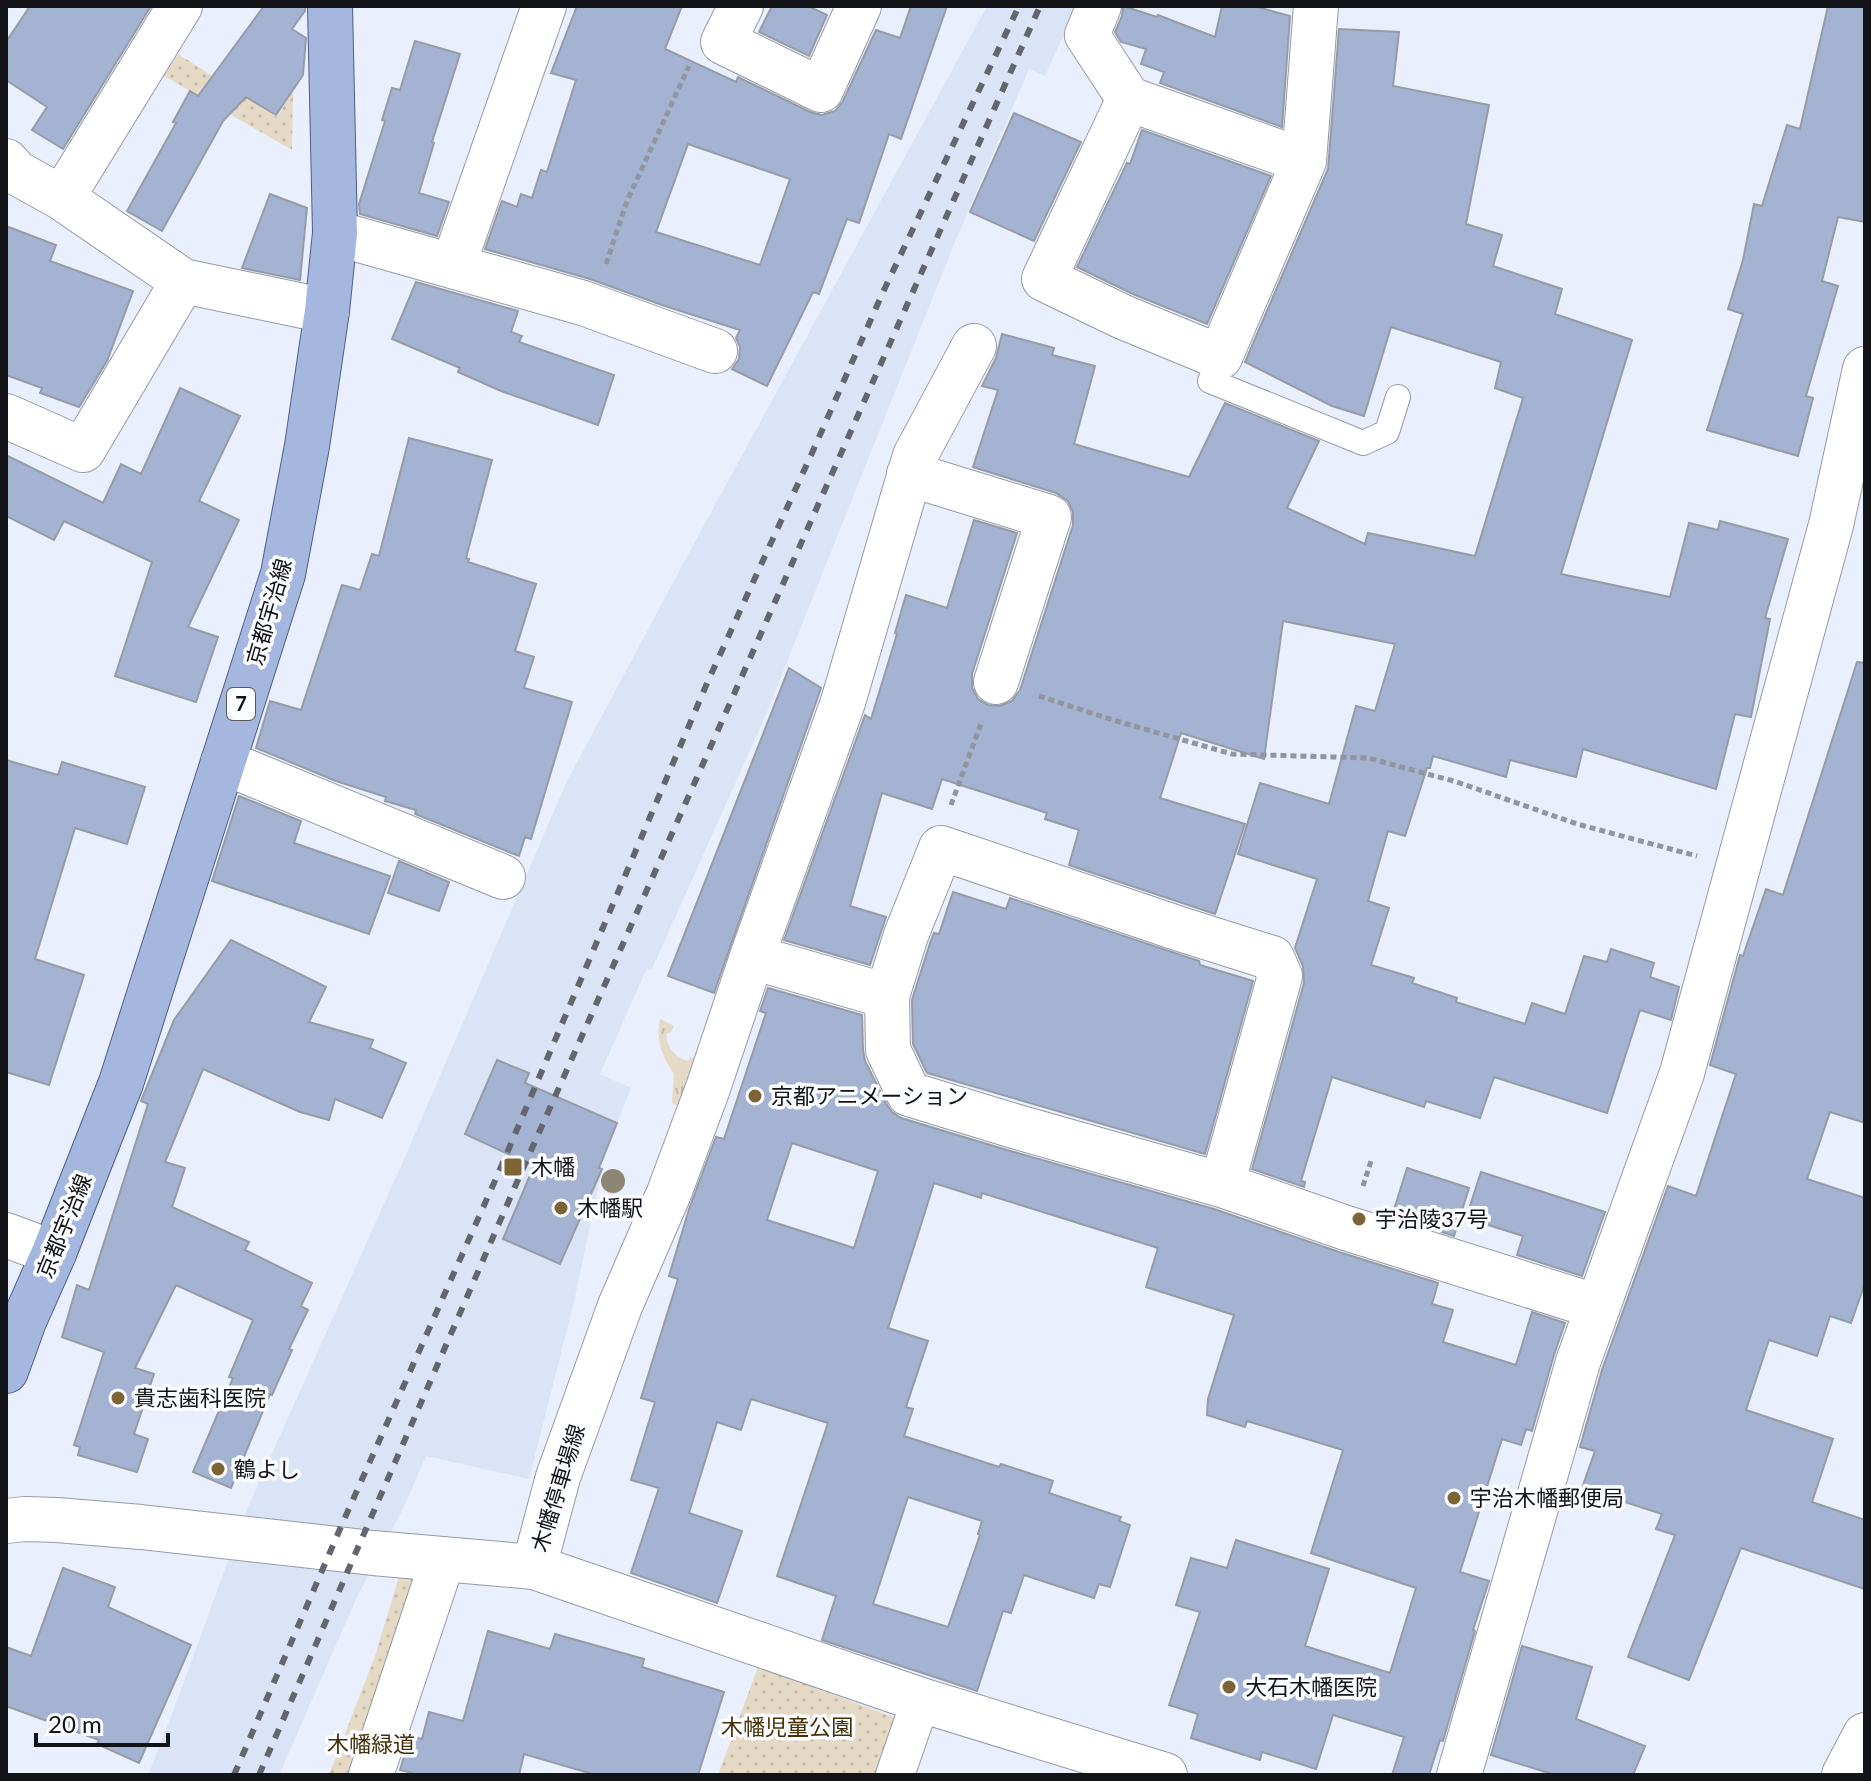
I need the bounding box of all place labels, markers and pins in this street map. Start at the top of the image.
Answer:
place label: 京都アニメーション [771,1082,968,1109]
marker: 京都アニメーション [746,1087,764,1105]
place label: 木幡 [531,1153,575,1180]
marker: 木幡 [502,1156,524,1178]
place label: 木幡駅 [577,1194,643,1221]
marker: 木幡駅 [552,1199,570,1217]
place label: 宇治陵37号 [1375,1205,1489,1232]
marker: 宇治陵37号 [1350,1210,1368,1228]
place label: 貴志歯科医院 [134,1384,266,1411]
marker: 貴志歯科医院 [109,1389,127,1407]
place label: 鶴よし [234,1455,300,1482]
marker: 鶴よし [209,1460,227,1478]
place label: 宇治木幡郵便局 [1470,1484,1624,1511]
marker: 宇治木幡郵便局 [1445,1489,1463,1507]
place label: 大石木幡医院 [1245,1673,1377,1700]
marker: 大石木幡医院 [1220,1678,1238,1696]

